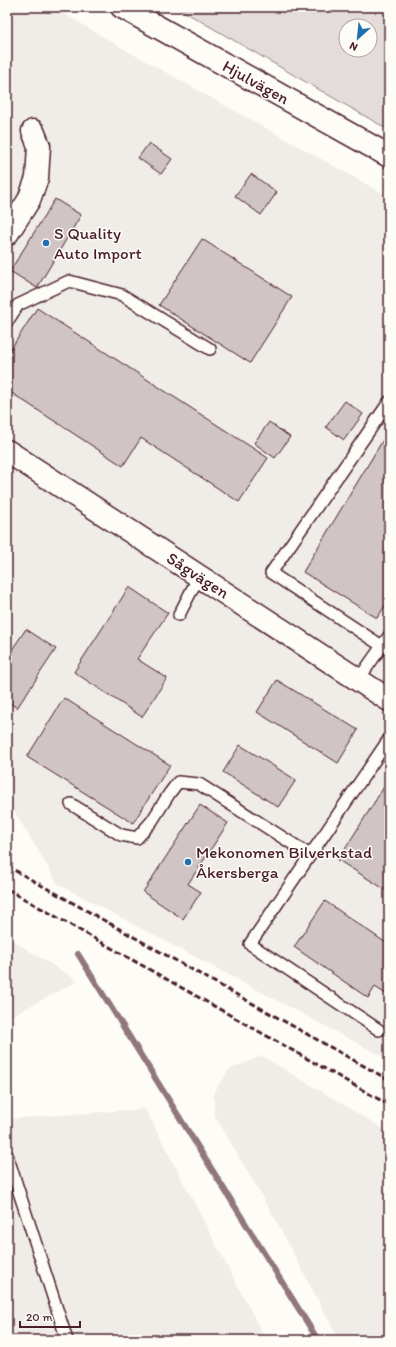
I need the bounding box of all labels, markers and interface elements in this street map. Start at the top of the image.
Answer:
north arrow [338,18,378,58]
text: N [347,39,360,54]
street label: Hjulvägen [219,56,293,108]
place label: S Quality Auto Import [54,223,142,263]
marker: S Quality Auto Import [41,238,51,248]
street label: Sågvägen [163,547,233,603]
place label: Mekonomen Bilverkstad Åkersberga [196,842,372,882]
marker: Mekonomen Bilverkstad Åkersberga [183,857,193,867]
scale bar [20,1303,80,1329]
text: 20 m [26,1310,53,1324]

